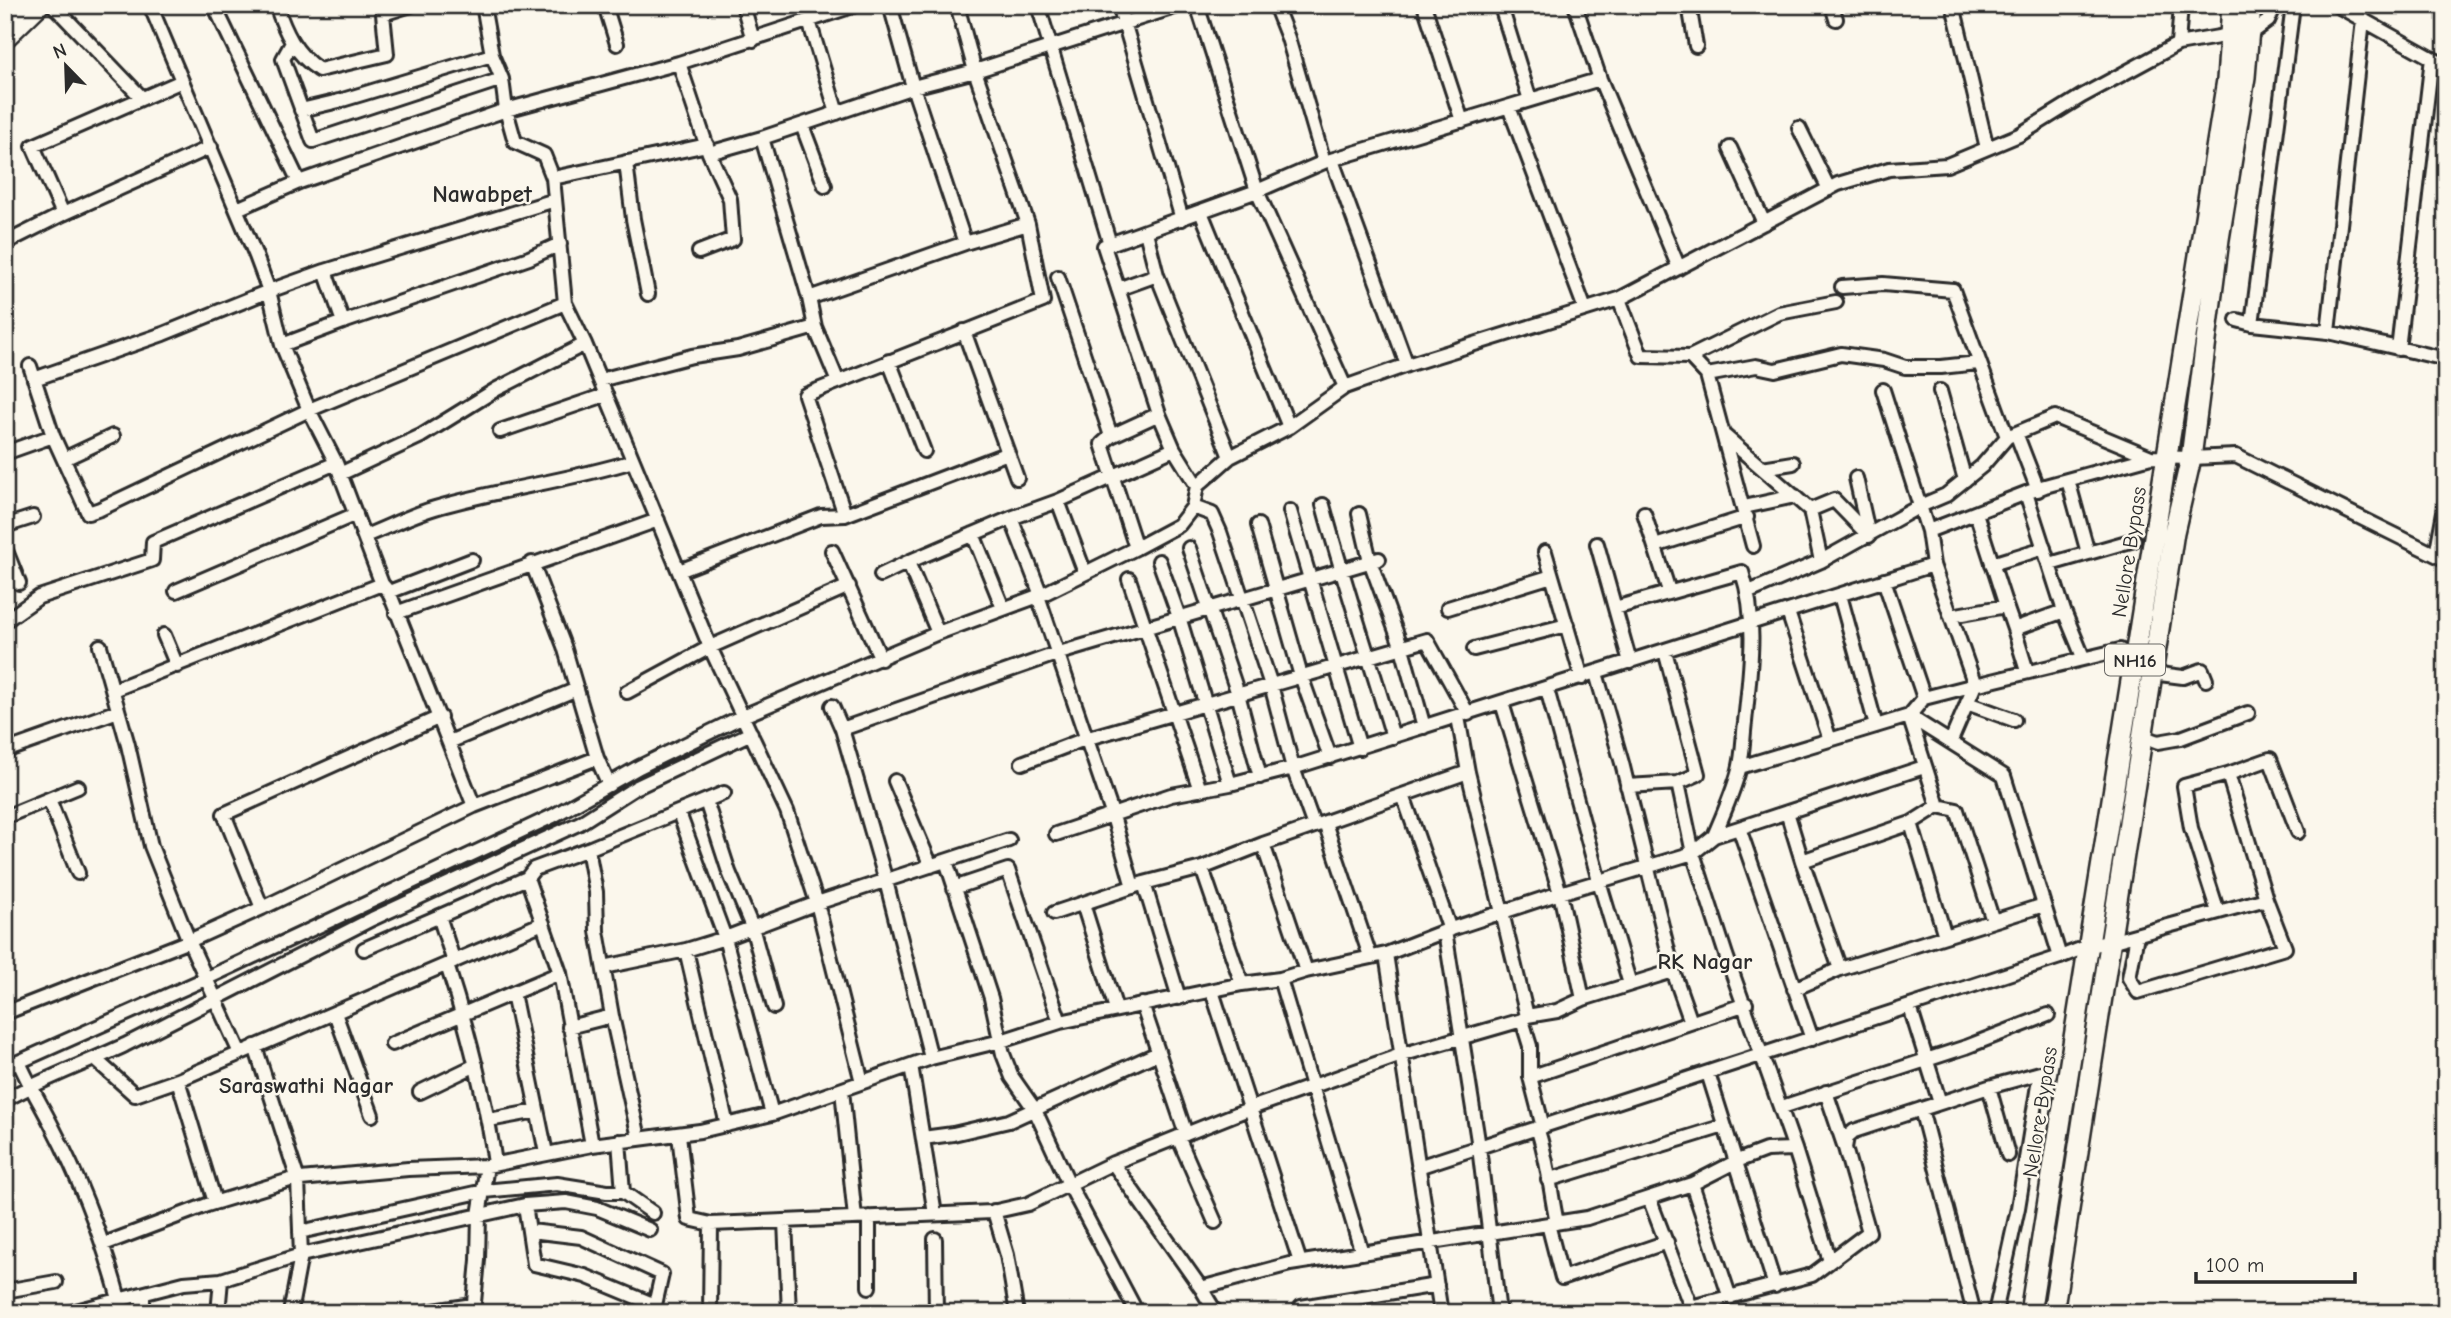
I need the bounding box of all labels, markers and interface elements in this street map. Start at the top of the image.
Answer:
north arrow [32,32,102,102]
text: N [50,39,70,64]
district label: Nawabpet [432,180,533,208]
street label: Nellore Bypass [2107,485,2151,619]
road number: NH16 [2105,645,2165,676]
district label: RK Nagar [1658,948,1753,975]
street label: Nellore Bypass [2018,1045,2062,1179]
district label: Saraswathi Nagar [219,1072,394,1099]
scale bar [2196,1241,2355,1285]
text: 100 m [2206,1253,2264,1277]

